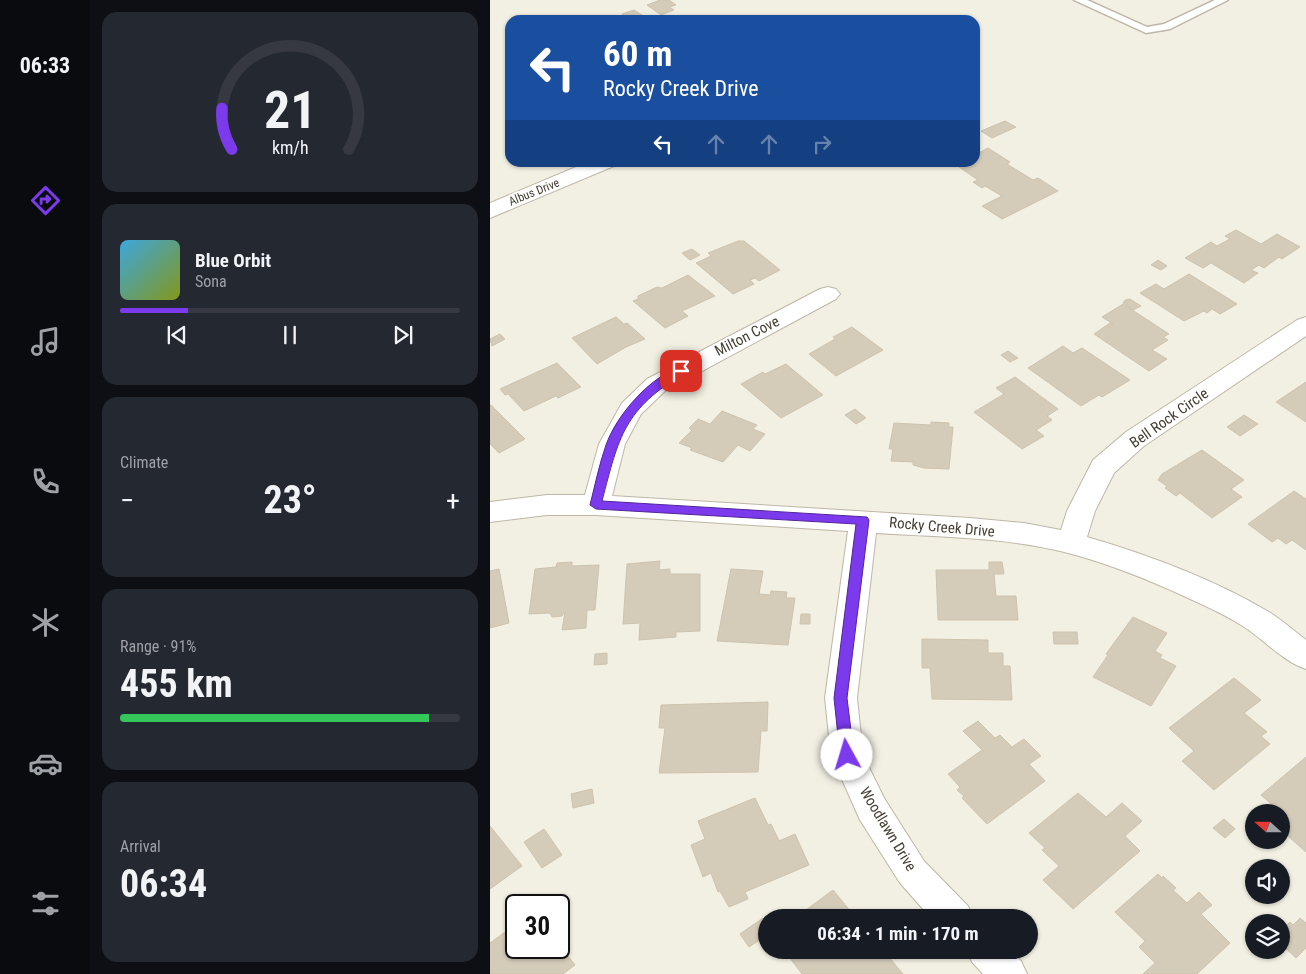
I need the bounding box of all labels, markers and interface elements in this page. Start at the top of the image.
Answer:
text: 60 m [603,34,672,75]
icon: left [520,35,585,100]
text: 06:33 [20,53,70,78]
text: Rocky Creek Drive [603,76,758,101]
text: 21 [264,80,316,141]
icon: left [649,130,677,158]
icon: ahead [702,130,730,158]
icon: ahead [755,130,783,158]
icon: right [808,130,836,158]
text: km/h [272,137,308,158]
street label: Albus Drive [507,175,562,209]
icon: directions [28,183,63,218]
text: Blue Orbit [195,249,271,272]
text: Sona [195,272,227,291]
street label: Milton Cove [712,312,782,360]
icon: previous [163,321,191,349]
icon: pause [276,321,304,349]
icon: next [389,321,417,349]
icon: music [28,324,63,359]
pin [660,350,702,392]
icon: arrive [667,357,695,385]
street label: Bell Rock Circle [1126,384,1212,452]
text: Climate [120,453,168,472]
icon: phone [28,464,63,499]
text: 23° [263,478,317,522]
text: − [120,484,134,517]
text: + [446,484,460,517]
street label: Rocky Creek Drive [888,513,996,541]
icon: climate [28,605,63,640]
text: Range · 91% [120,637,196,656]
text: 455 km [120,662,233,706]
position arrow [820,728,872,780]
icon: car [28,746,63,781]
street label: Woodlawn Drive [856,784,920,874]
north arrow [1245,804,1290,849]
map controls [1245,804,1290,959]
text: Arrival [120,837,161,856]
button: sound [1245,859,1290,904]
text: 06:34 [120,862,207,906]
icon: filters [28,886,63,921]
speed limit sign: 30 [505,894,570,959]
button: layers [1245,914,1290,959]
text: 06:34 · 1 min · 170 m [817,922,979,945]

